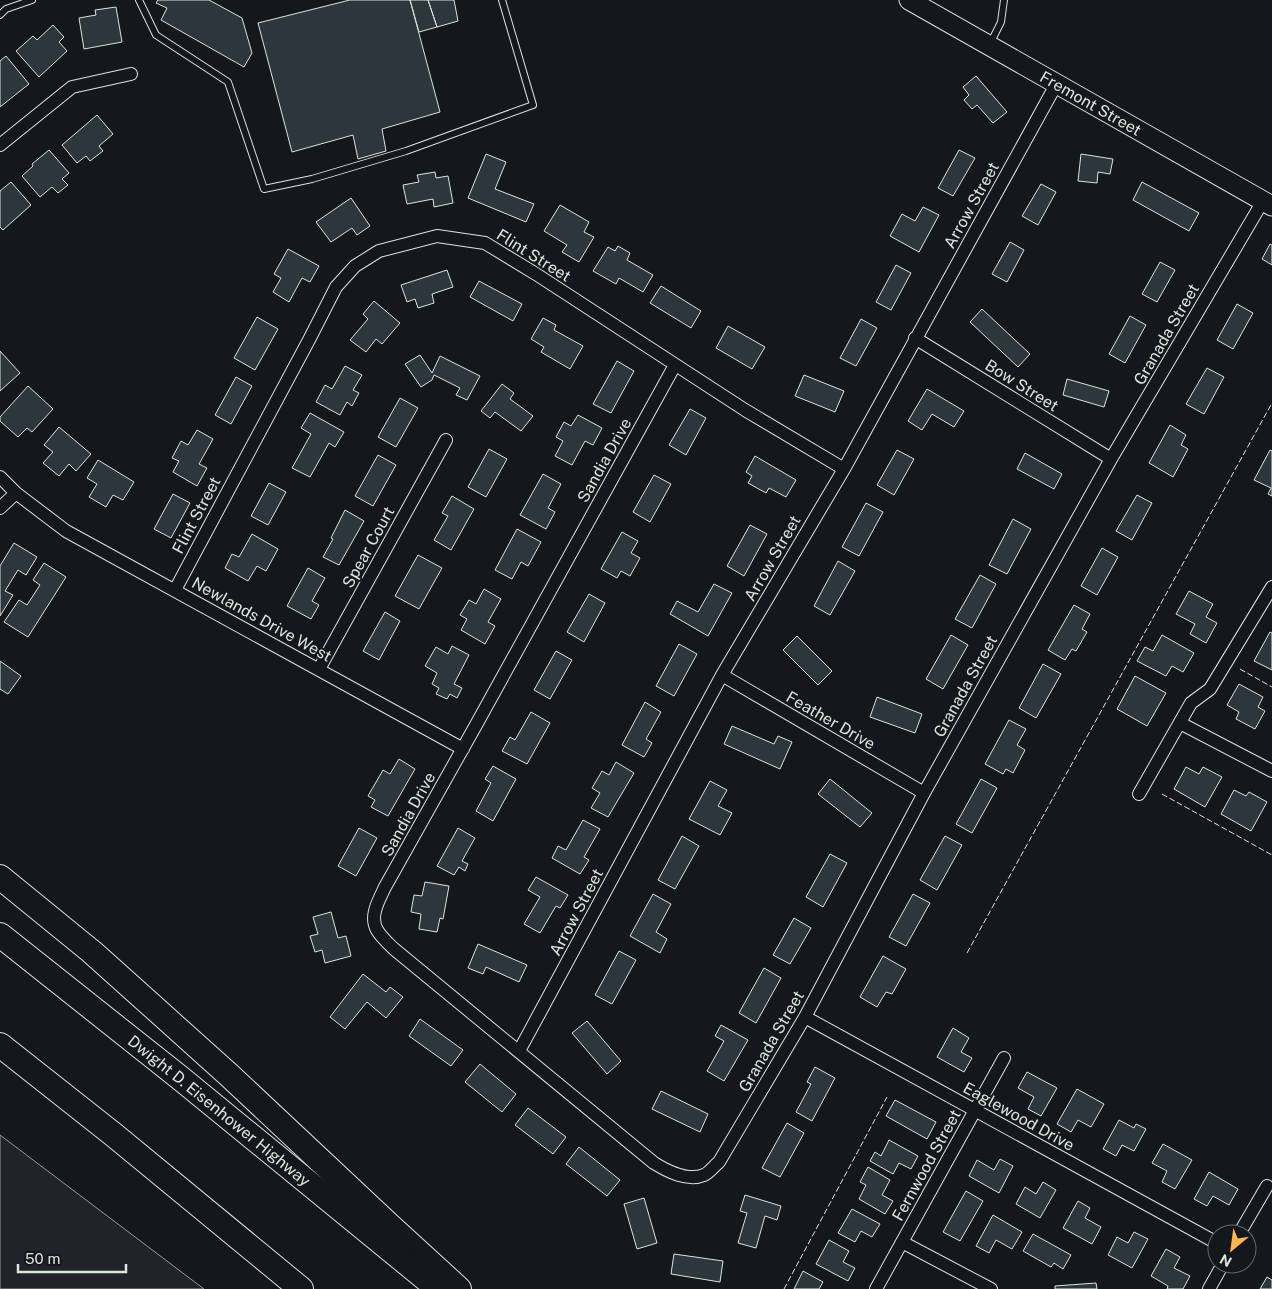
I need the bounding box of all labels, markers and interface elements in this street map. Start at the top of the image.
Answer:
street label: Fremont Street [1036,67,1145,140]
street label: Arrow Street [940,159,1003,252]
street label: Flint Street [493,225,574,286]
street label: Granada Street [1130,280,1203,388]
street label: Bow Street [982,355,1062,415]
street label: Sandia Drive [573,415,635,506]
street label: Flint Street [168,474,225,557]
street label: Spear Court [338,503,399,591]
street label: Arrow Street [740,512,805,604]
street label: Newlands Drive West [188,573,335,666]
street label: Granada Street [930,632,1001,741]
street label: Feather Drive [783,687,879,754]
street label: Sandia Drive [377,769,439,860]
street label: Arrow Street [546,866,607,959]
street label: Granada Street [735,987,808,1095]
street label: Dwight D. Eisenhower Highway [124,1031,314,1191]
street label: Eaglewood Drive [960,1078,1078,1155]
street label: Fernwood Street [888,1106,965,1224]
north arrow [1207,1224,1257,1274]
scale bar [18,1242,125,1274]
text: 50 m [25,1250,60,1267]
text: N [1217,1251,1234,1270]

